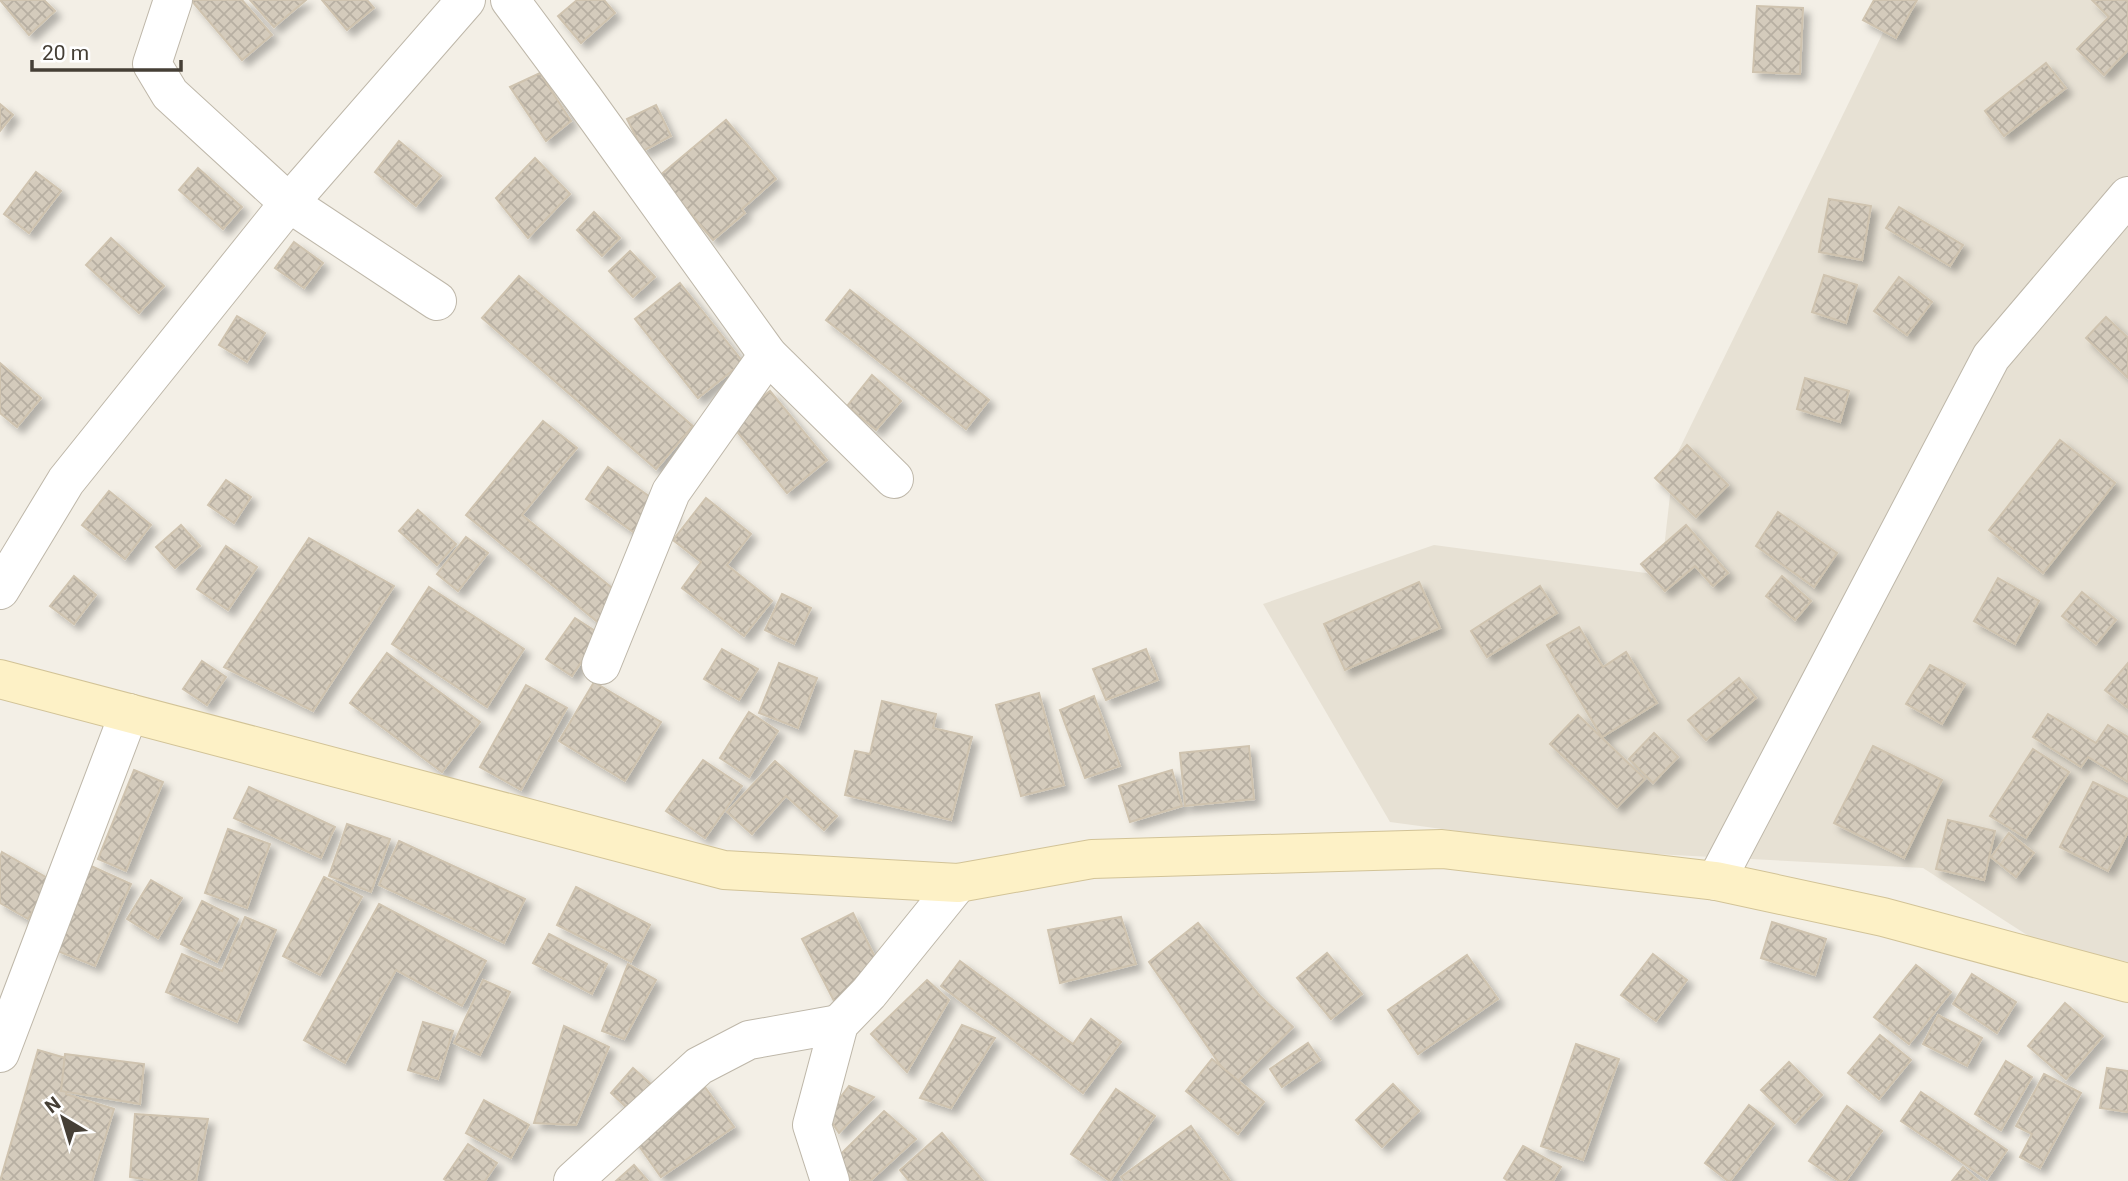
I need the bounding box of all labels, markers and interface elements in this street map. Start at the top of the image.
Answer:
scale bar [32,28,180,72]
text: 20 m [42,41,89,65]
north arrow [28,1083,98,1153]
text: N [40,1092,65,1118]

